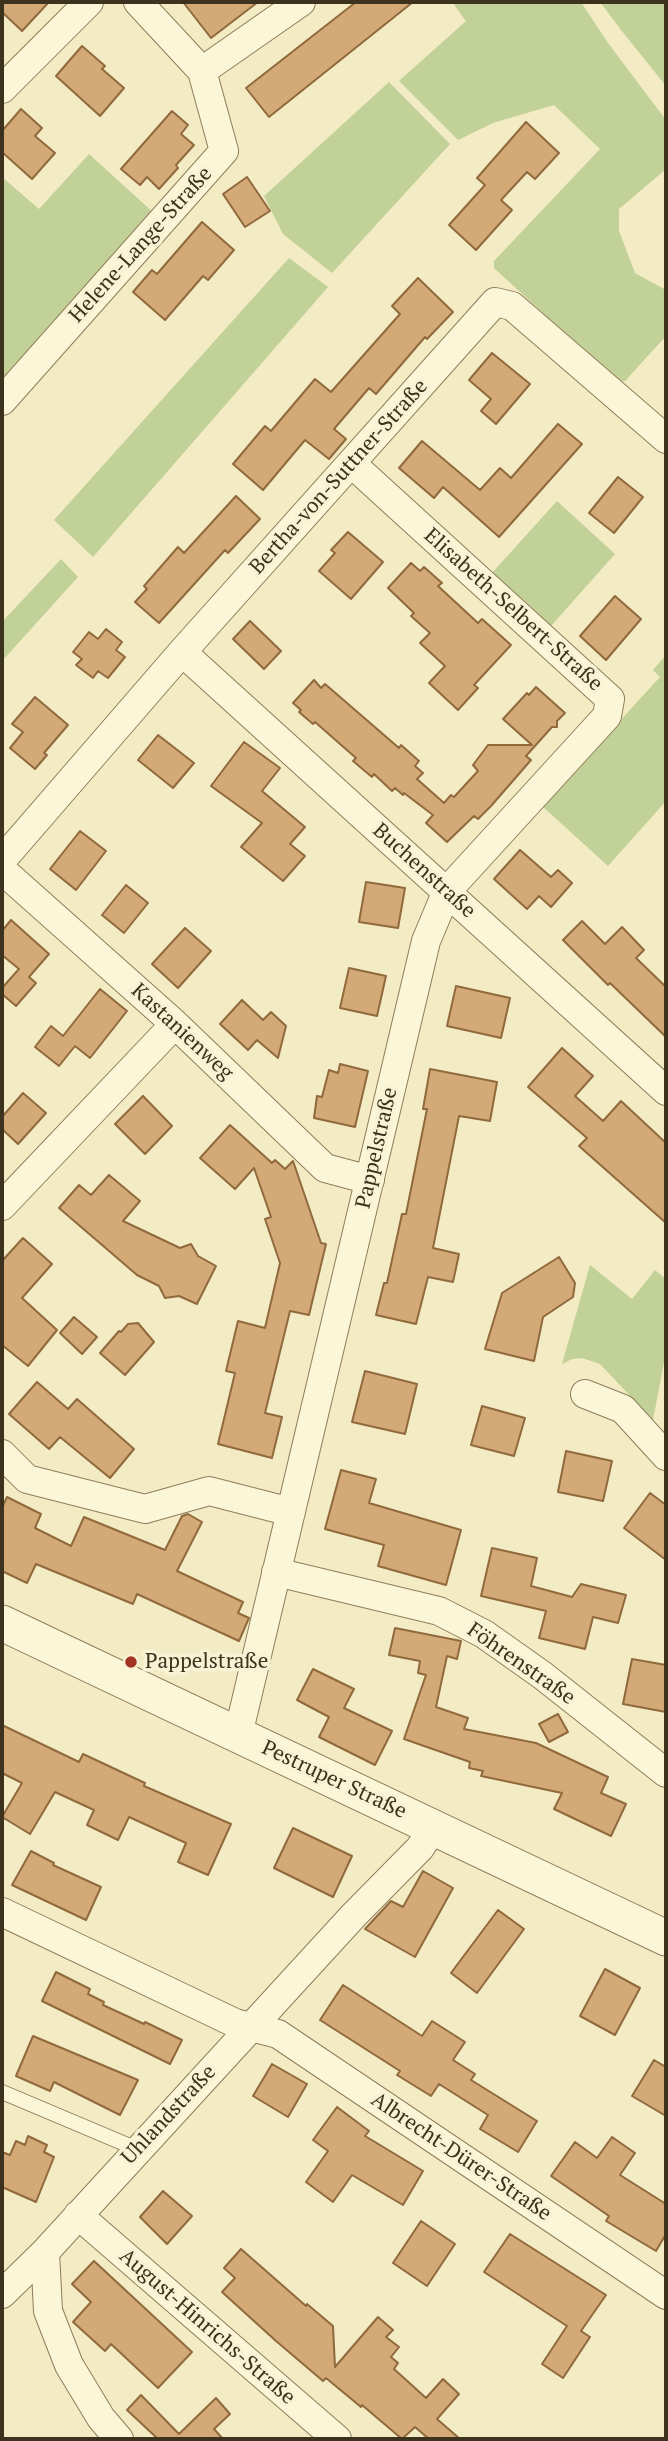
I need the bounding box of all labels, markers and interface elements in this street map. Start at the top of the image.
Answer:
street label: Helene-Lange-Straße [64,162,218,328]
street label: Bertha-von-Suttner-Straße [245,374,433,580]
street label: Elisabeth-Selbert-Straße [419,523,607,697]
street label: Buchenstraße [367,818,481,924]
street label: Kastanienweg [126,978,238,1086]
street label: Pappelstraße [351,1085,403,1211]
street label: Föhrenstraße [462,1618,580,1710]
place label: Pappelstraße [145,1649,268,1675]
marker: Pappelstraße [123,1654,139,1670]
street label: Pestruper Straße [258,1735,410,1825]
street label: Uhlandstraße [116,2060,222,2170]
street label: Albrecht-Dürer-Straße [366,2087,556,2227]
street label: August-Hinrichs-Straße [114,2244,300,2410]

